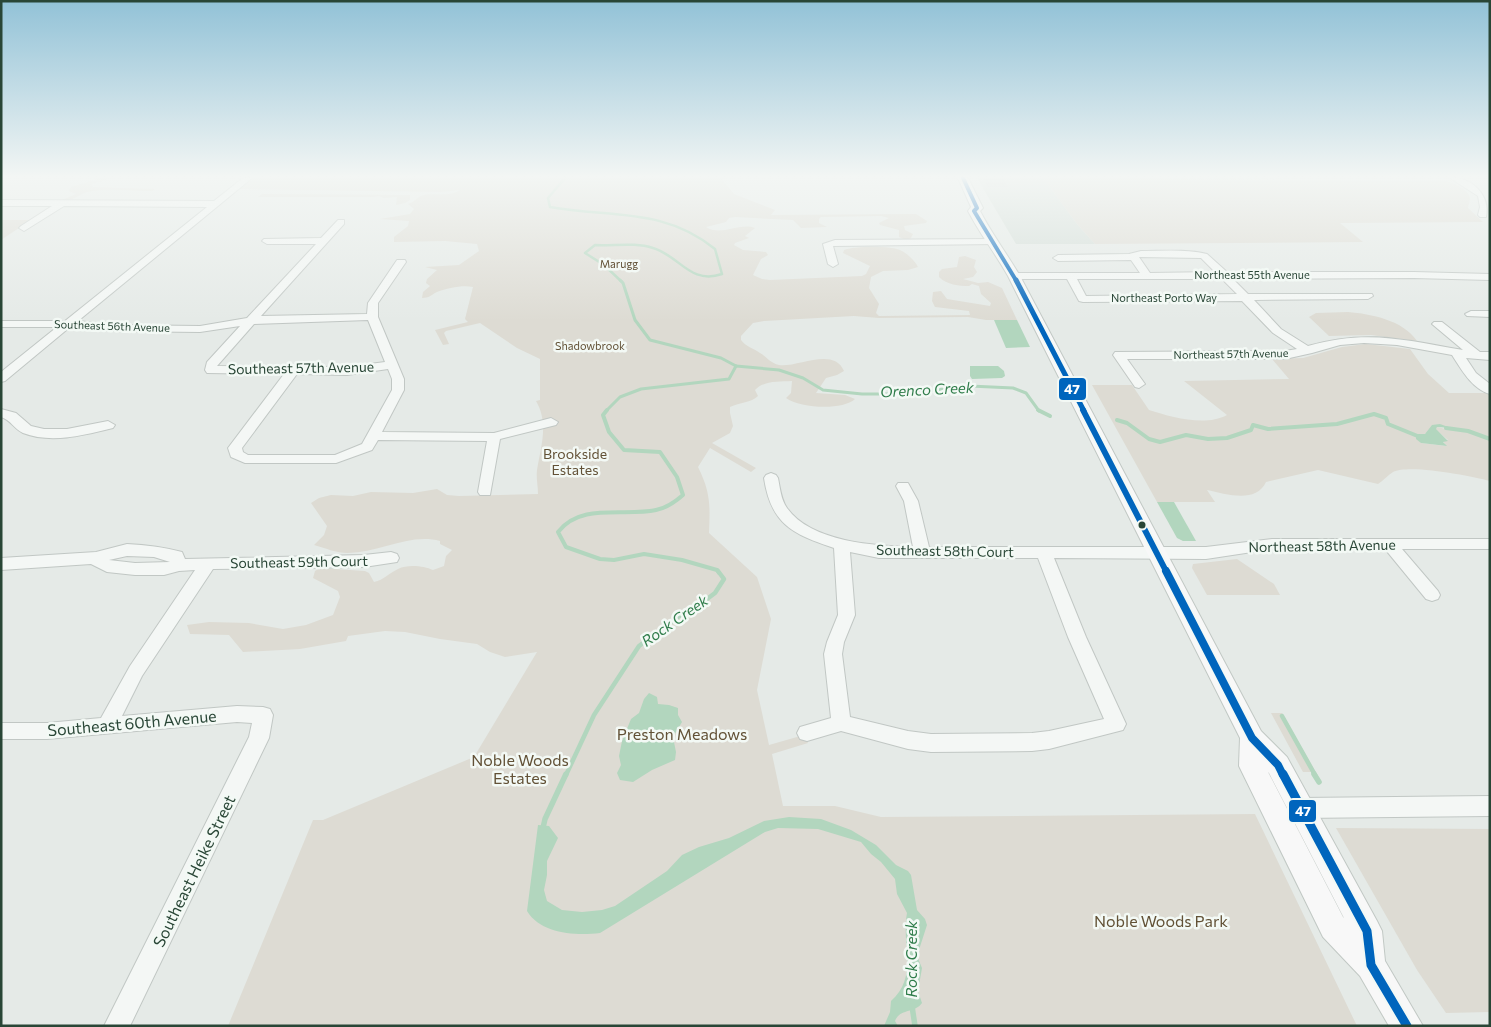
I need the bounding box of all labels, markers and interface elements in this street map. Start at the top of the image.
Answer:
park label: Marugg [600,257,638,270]
street label: Northeast 55th Avenue [1194,268,1310,281]
street label: Northeast Porto Way [1111,291,1217,304]
street label: Southeast 56th Avenue [54,317,170,334]
park label: Shadowbrook [555,339,625,352]
street label: Northeast 57th Avenue [1173,346,1289,361]
street label: Southeast 57th Avenue [228,358,374,377]
line badge: 47 [1058,377,1087,401]
water label: Orenco Creek [880,378,975,400]
text: 47 [1064,380,1080,397]
park label: Brookside Estates [543,445,607,478]
unlabelled marker [1137,520,1147,530]
street label: Northeast 58th Avenue [1248,536,1396,555]
street label: Southeast 58th Court [876,541,1014,560]
street label: Southeast 59th Court [230,552,368,571]
water label: Rock Creek [638,590,712,650]
street label: Southeast 60th Avenue [47,706,217,739]
park label: Preston Meadows [617,724,747,743]
park label: Noble Woods Estates [471,750,569,787]
street label: Southeast Heike Street [148,791,239,950]
line badge: 47 [1288,799,1317,823]
text: 47 [1295,802,1311,819]
park label: Noble Woods Park [1094,911,1228,930]
water label: Rock Creek [902,920,920,997]

